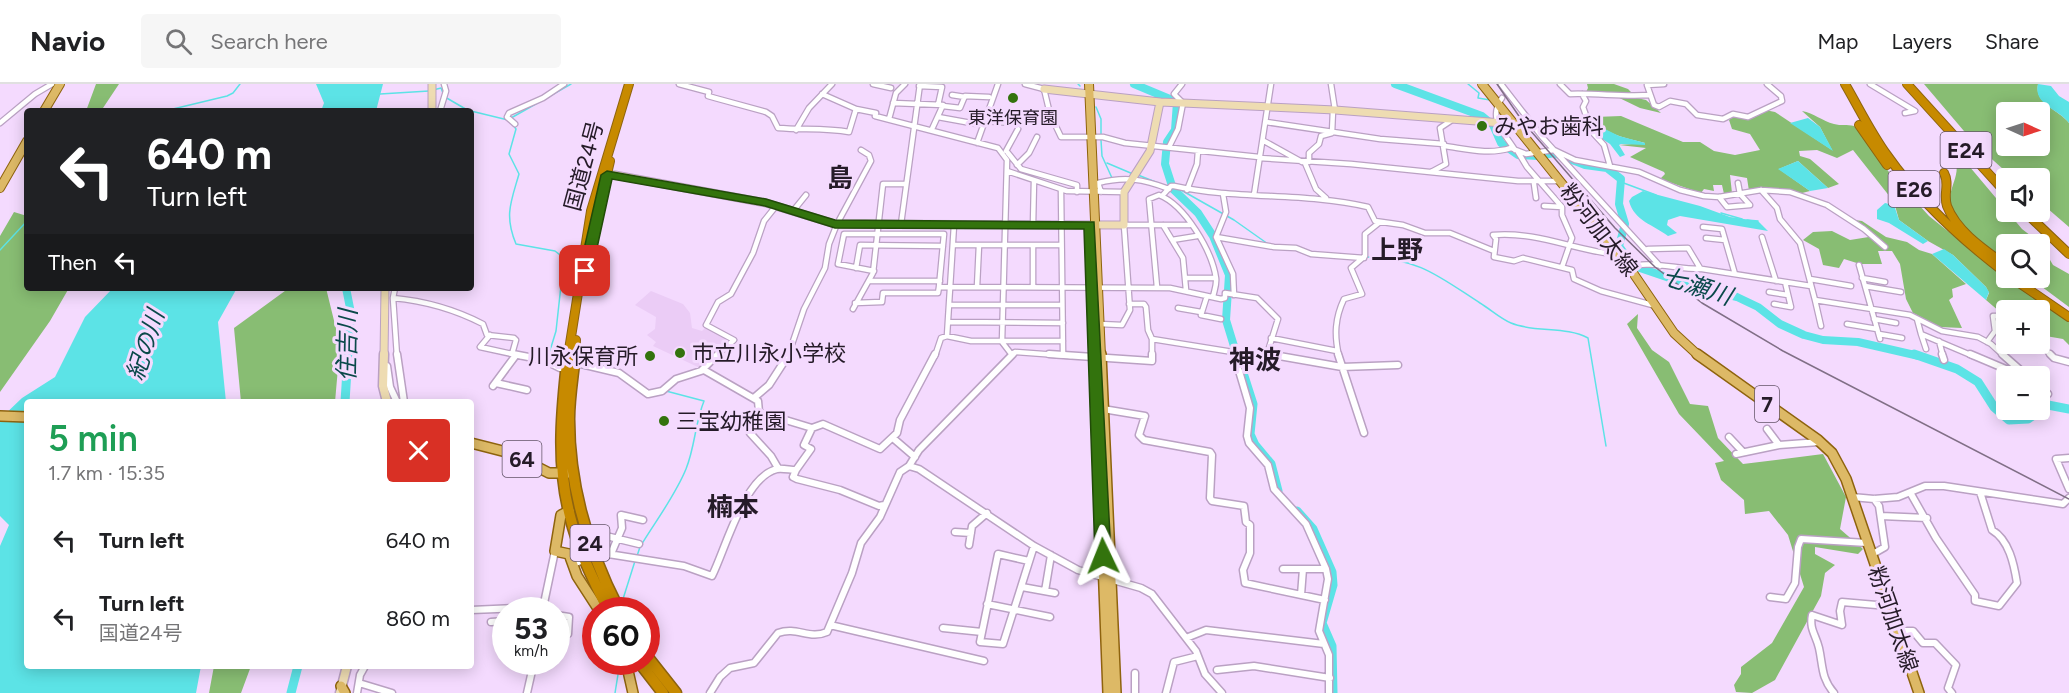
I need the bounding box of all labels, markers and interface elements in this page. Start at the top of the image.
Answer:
search box [141,14,561,68]
text: Navio [30,24,105,58]
icon: search [162,25,195,58]
text: Search here [210,28,328,55]
text: Map [1818,29,1858,54]
text: Layers [1891,29,1952,54]
text: Share [1985,29,2039,54]
marker: 東洋保育園 [1006,91,1020,105]
north arrow [1996,102,2050,156]
map controls [1996,102,2050,420]
place label: 東洋保育園 [968,107,1058,129]
place label: みやお歯科 [1494,113,1604,140]
street label: 国道24号 [559,118,609,214]
marker: みやお歯科 [1475,119,1489,133]
text: 640 m [147,129,272,180]
icon: left [48,132,126,210]
road number: E24 [1940,132,1992,168]
district label: 島 [827,162,853,194]
button: sound [1996,168,2050,222]
road number: E26 [1888,171,1940,207]
street label: 粉河加太線 [1554,178,1644,282]
text: Turn left [147,180,247,213]
district label: 上野 [1371,234,1423,266]
button: search [1996,234,2050,288]
pin [559,245,610,296]
icon: left [109,246,142,279]
text: Then [48,249,97,276]
icon: arrive [568,254,601,287]
water label: 七瀬川 [1658,261,1739,312]
button: + [1996,300,2050,354]
water label: 紀の川 [120,303,171,384]
water label: 住吉川 [332,306,362,381]
place label: 市立川永小学校 [692,340,846,367]
place label: 川永保育所 [528,343,638,370]
district label: 神波 [1229,344,1281,376]
marker: 市立川永小学校 [673,346,687,360]
marker: 川永保育所 [643,349,657,363]
button: − [1996,366,2050,420]
road number: 7 [1755,386,1779,422]
place label: 三宝幼稚園 [676,408,786,435]
marker: 三宝幼稚園 [657,414,671,428]
text: 5 min [48,417,138,460]
button: close [387,419,450,482]
road number: 64 [502,441,542,477]
text: 1.7 km · 15:35 [48,461,165,485]
district label: 楠本 [707,491,759,523]
icon: left [48,524,81,557]
position arrow [1071,524,1135,588]
road number: 24 [570,525,610,561]
text: Turn left [99,527,185,554]
text: 640 m [386,527,450,554]
street label: 粉河加太線 [1862,563,1924,675]
text: Turn left [99,590,185,617]
speed limit sign: 60 [582,597,660,675]
icon: left [48,602,81,635]
text: 860 m [386,605,450,632]
text: 53 [514,610,548,647]
text: 国道24号 [99,621,183,645]
text: km/h [514,642,548,660]

